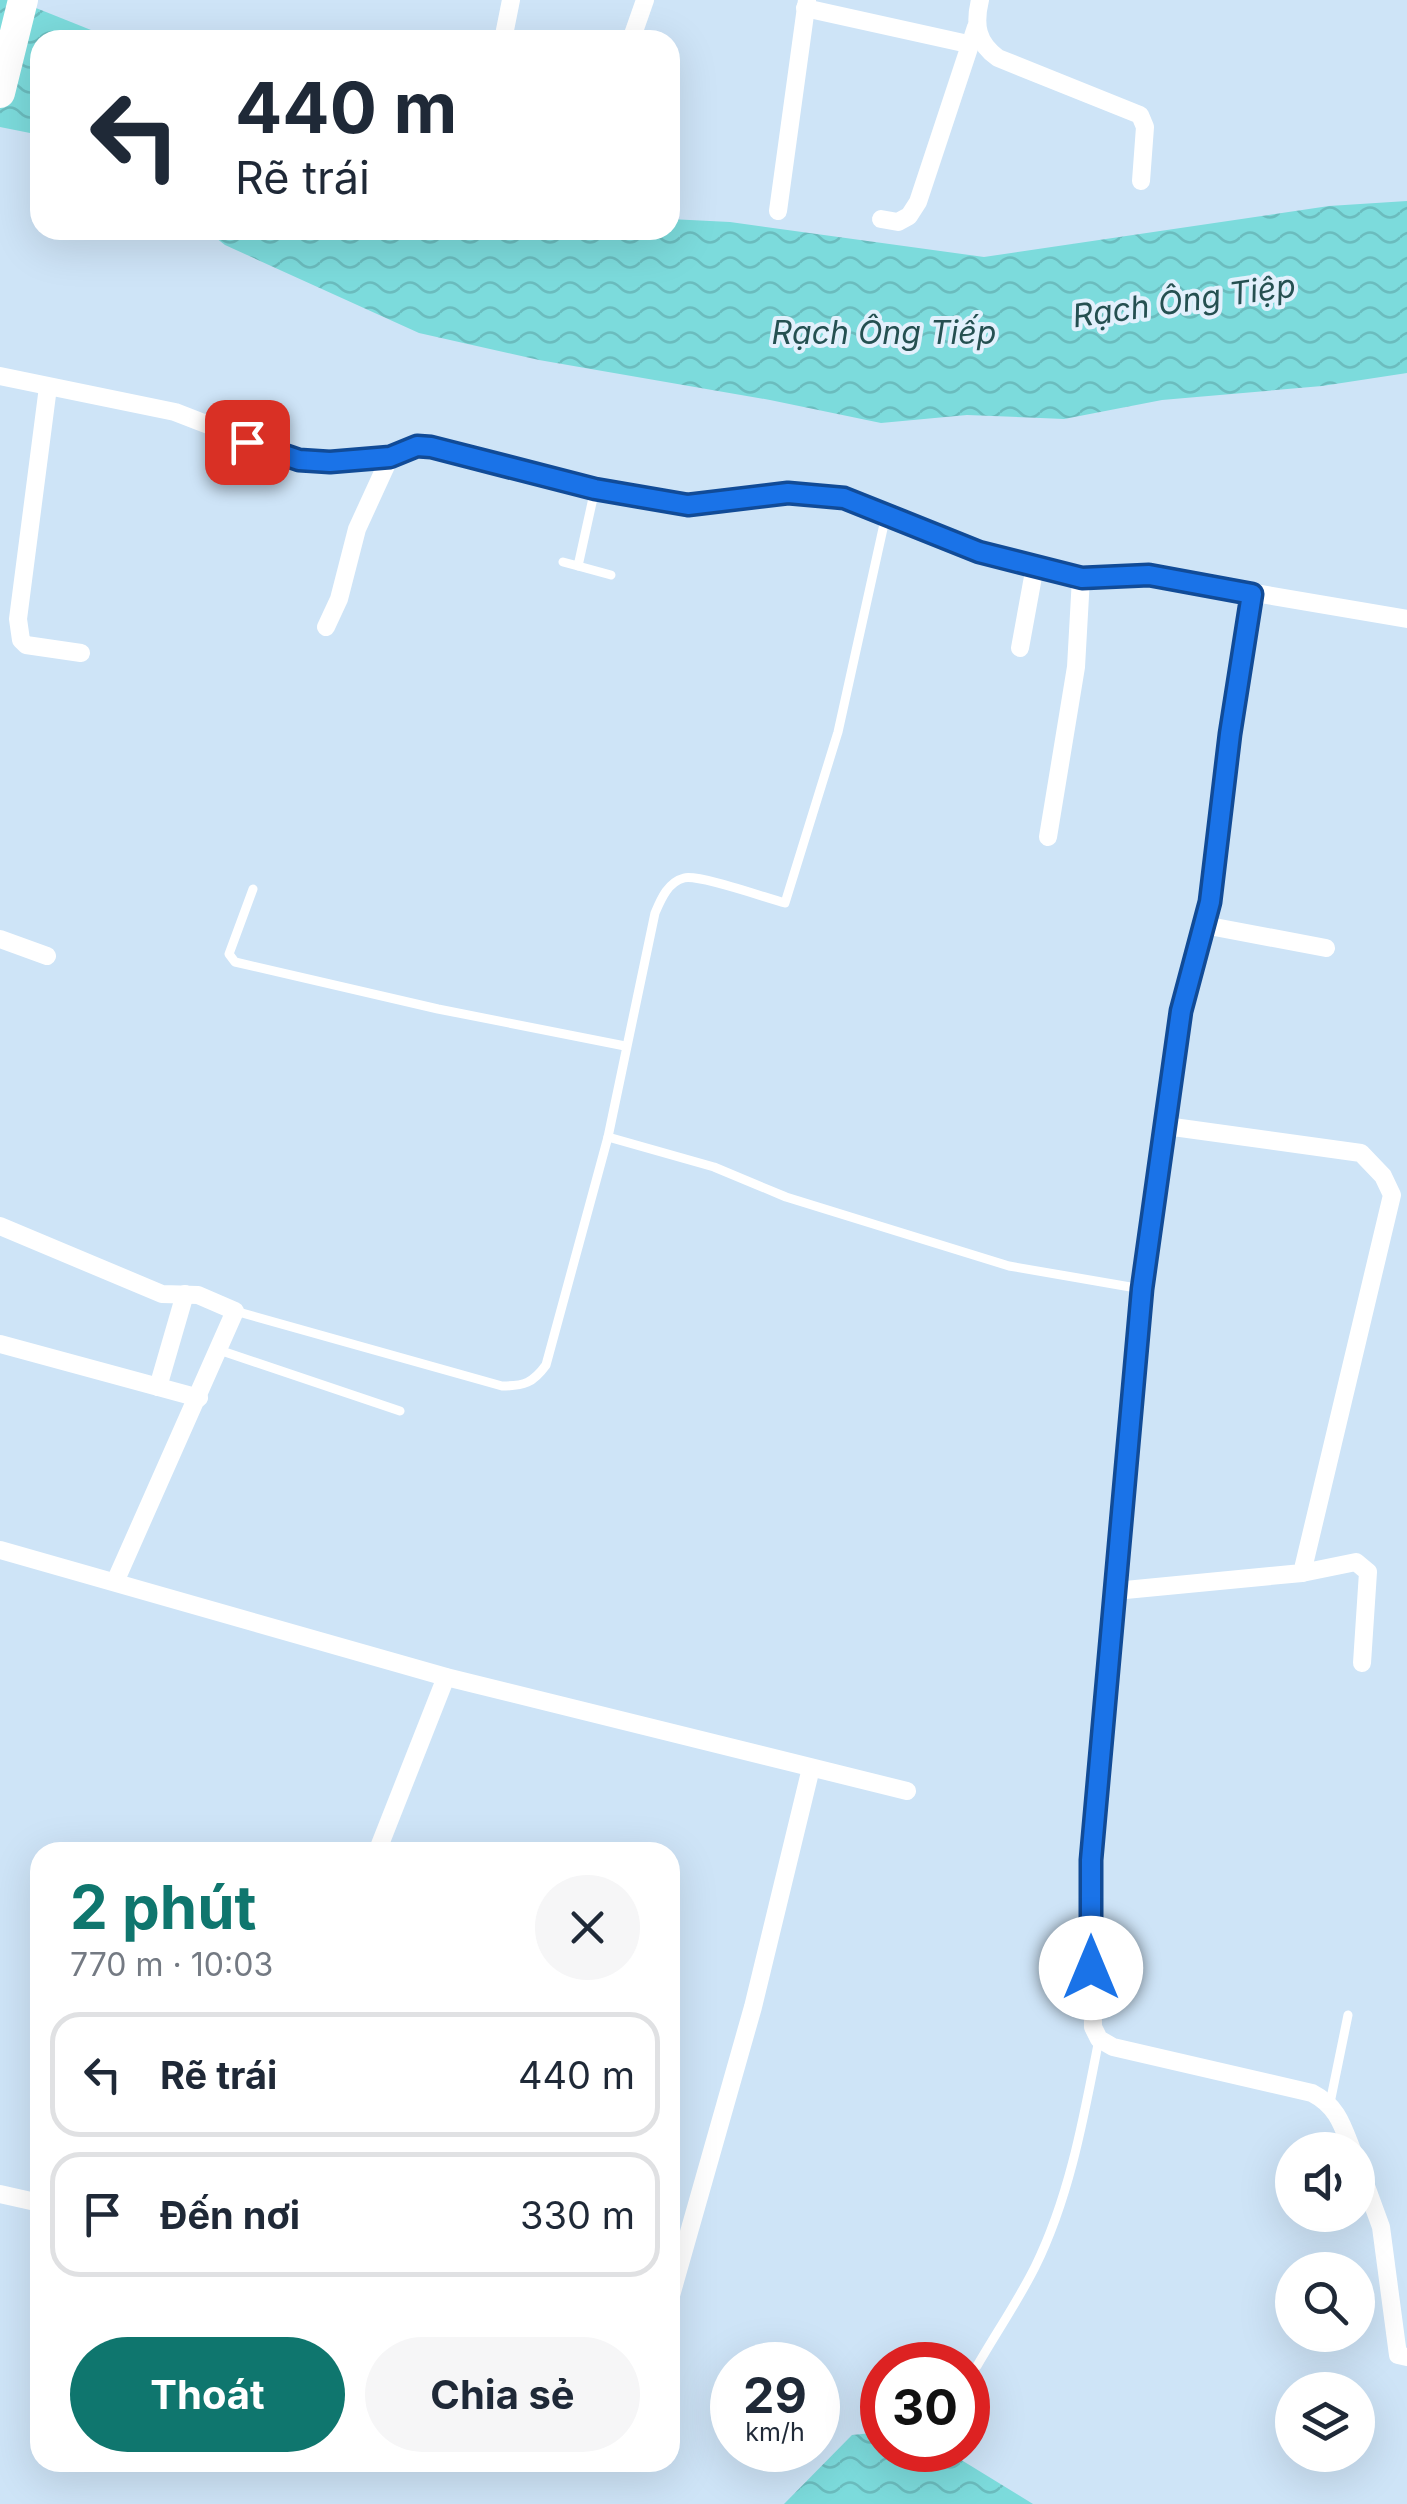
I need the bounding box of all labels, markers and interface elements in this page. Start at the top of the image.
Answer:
text: 440 m [235,65,457,150]
icon: left [70,70,200,200]
text: Rẽ trái [235,150,370,205]
water label: Rạch Ông Tiệp [1070,266,1298,335]
water label: Rạch Ông Tiếp [772,313,996,352]
pin [205,400,290,485]
icon: arrive [220,415,275,470]
text: 2 phút [70,1871,257,1943]
button: close [535,1875,640,1980]
position arrow [1039,1916,1143,2020]
text: 770 m · 10:03 [70,1945,273,1984]
icon: left [75,2047,130,2102]
text: Rẽ trái [160,2052,277,2098]
text: 440 m [518,2052,635,2098]
map controls [1275,2132,1375,2472]
button: sound [1275,2132,1375,2232]
icon: arrive [75,2187,130,2242]
text: Đến nơi [160,2192,300,2238]
text: 330 m [520,2192,635,2238]
button: search [1275,2252,1375,2352]
button: Thoát [70,2337,345,2452]
button: Chia sẻ [365,2337,640,2452]
speed limit sign: 30 [860,2342,990,2472]
text: 29 [743,2365,807,2425]
button: layers [1275,2372,1375,2472]
text: km/h [745,2417,805,2447]

